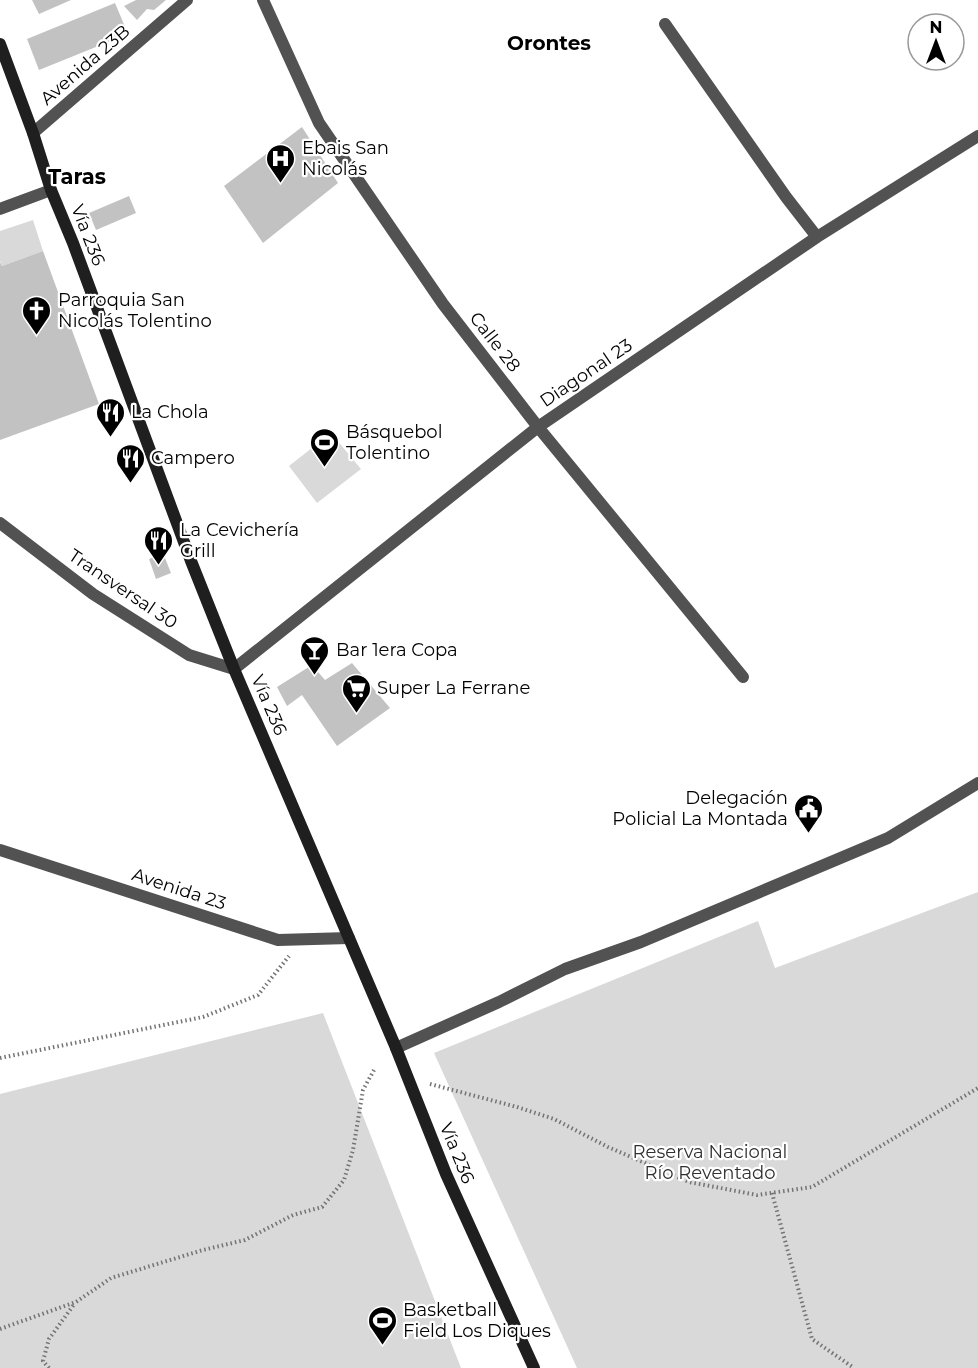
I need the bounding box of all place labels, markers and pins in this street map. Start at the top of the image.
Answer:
place label: Ebais San Nicolás [302,137,389,180]
hospital icon: Ebais San Nicolás [265,142,297,184]
place label: Parroquia San Nicolás Tolentino [58,289,212,332]
church icon: Parroquia San Nicolás Tolentino [21,294,53,336]
restaurant icon: La Chola [94,396,126,438]
place label: La Chola [131,401,209,423]
place label: Básquebol Tolentino [346,421,442,464]
sports icon: Básquebol Tolentino [309,426,341,468]
restaurant icon: Campero [114,442,146,484]
place label: Campero [151,447,235,469]
place label: La Cevichería Grill [180,519,299,562]
restaurant icon: La Cevichería Grill [143,524,175,566]
bar icon: Bar 1era Copa [299,634,331,676]
place label: Bar 1era Copa [336,639,458,661]
supermarket icon: Super La Ferrane [340,672,372,714]
place label: Super La Ferrane [377,677,530,699]
place label: Delegación Policial La Montada [612,787,788,830]
public building icon: Delegación Policial La Montada [793,792,825,834]
place label: Basketball Field Los Diques [403,1299,551,1342]
sports icon: Basketball Field Los Diques [366,1304,398,1346]

